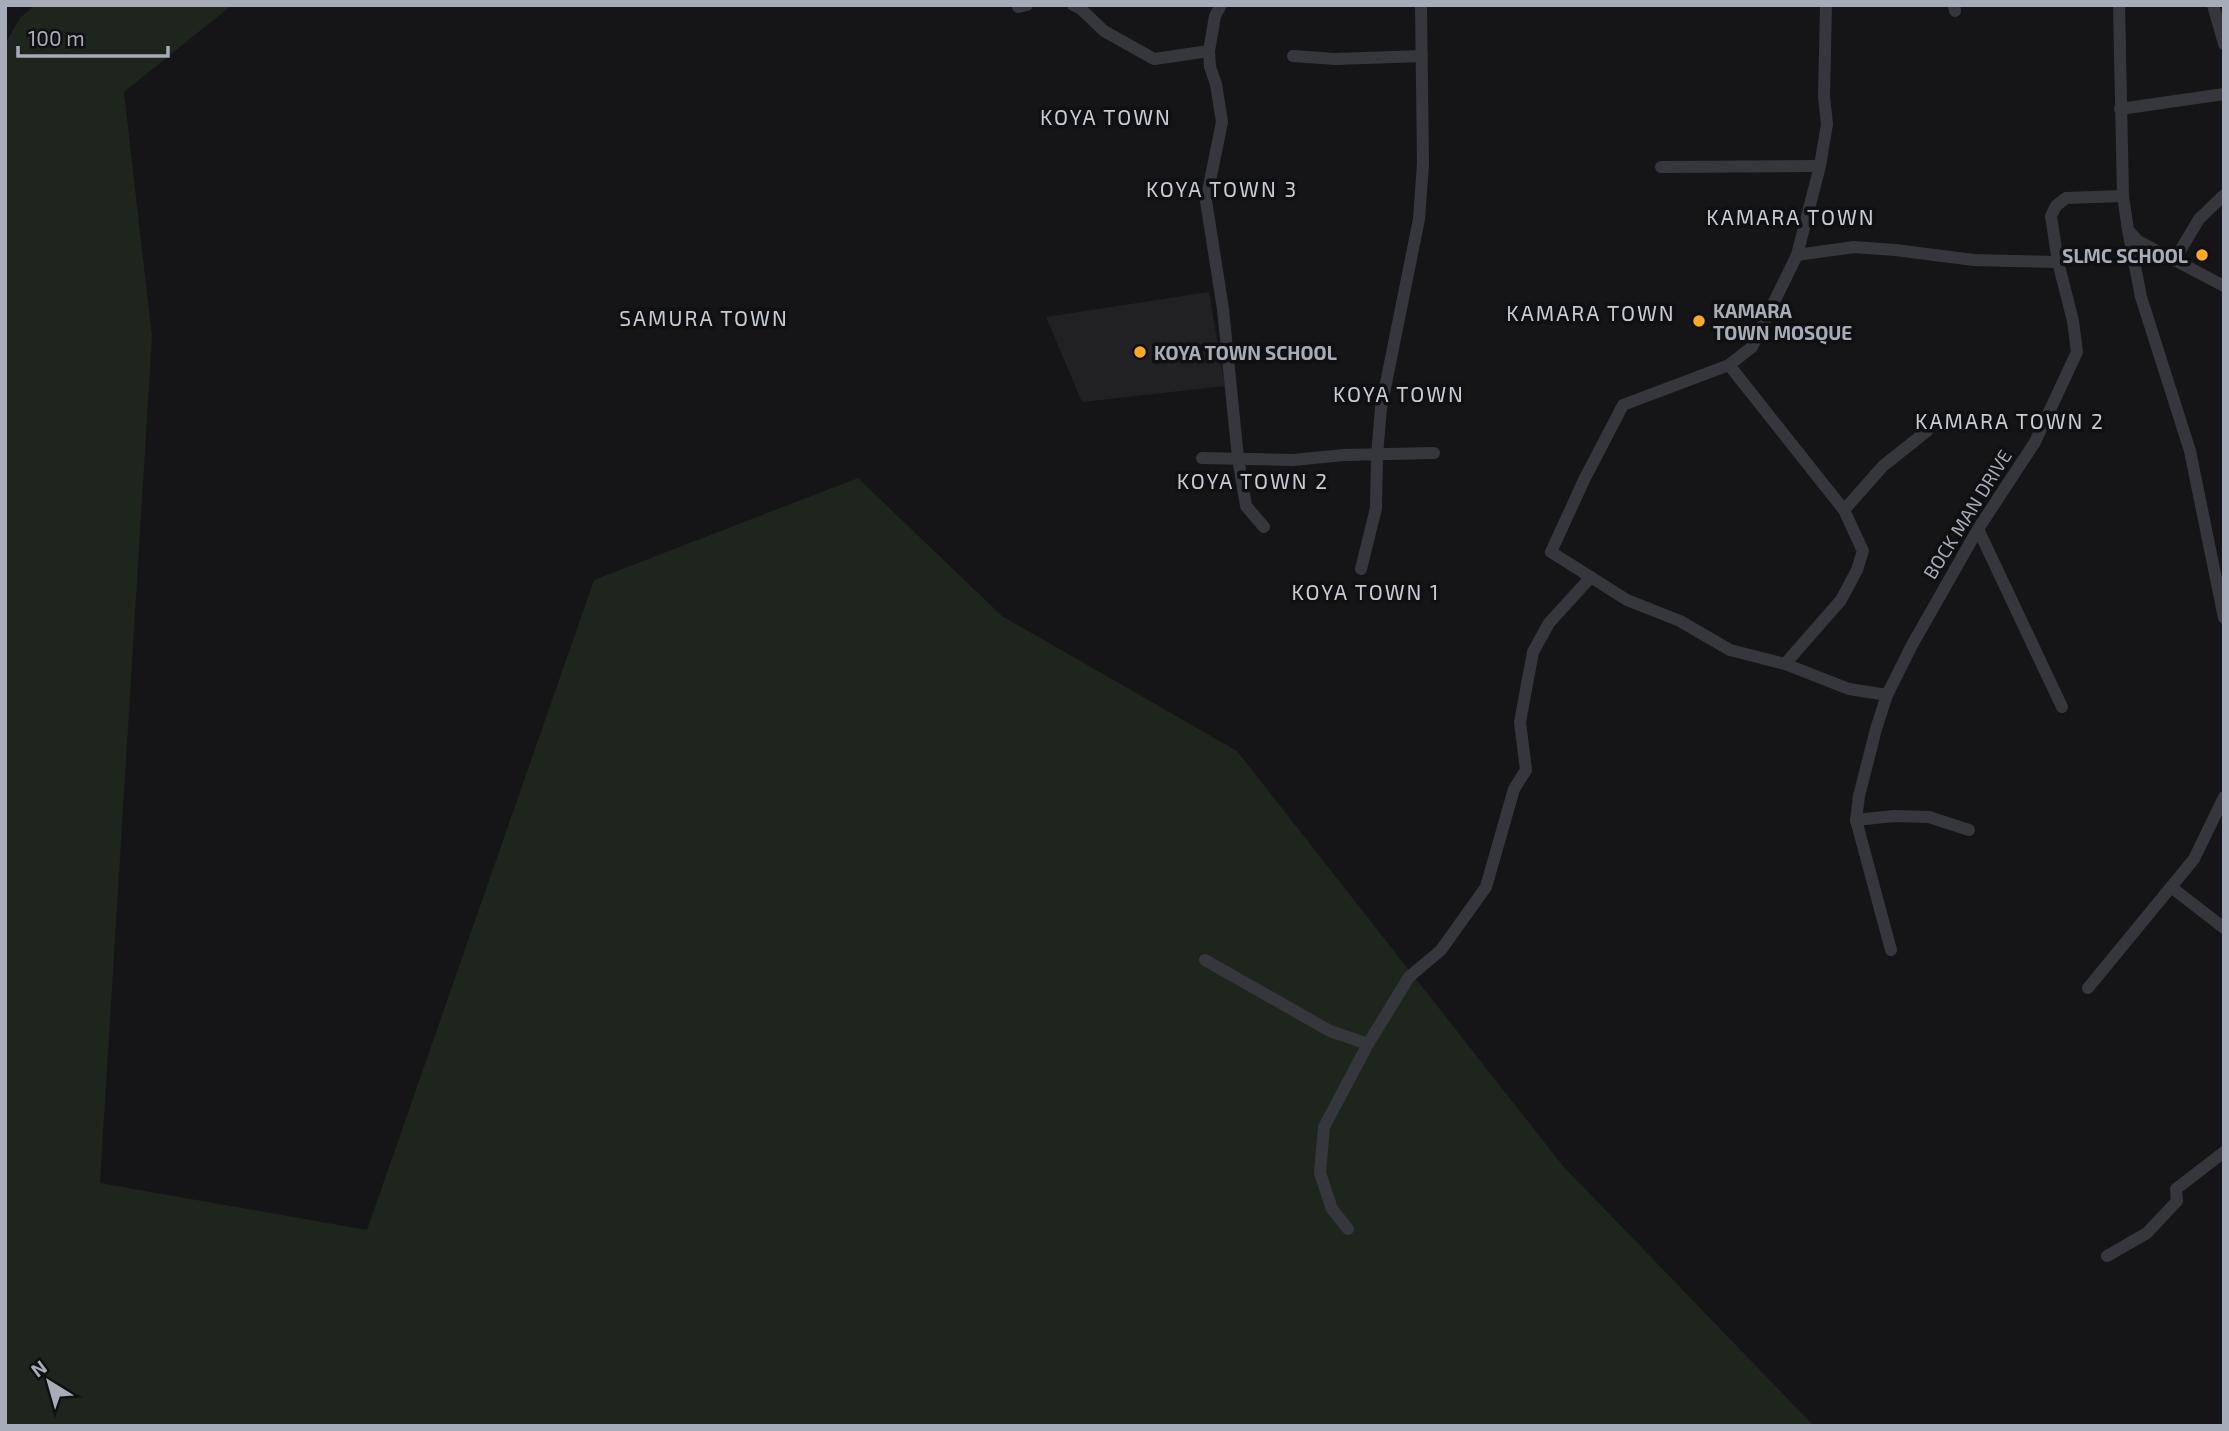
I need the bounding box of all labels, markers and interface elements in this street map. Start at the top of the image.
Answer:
scale bar [18,14,168,58]
text: 100 m [28,25,85,50]
district label: KOYA TOWN [1040,104,1172,129]
district label: KOYA TOWN 3 [1146,176,1298,201]
district label: KAMARA TOWN [1706,204,1876,229]
place label: SLMC SCHOOL [2062,244,2188,267]
marker: SLMC SCHOOL [2194,247,2210,263]
place label: KAMARA TOWN MOSQUE [1713,299,1852,345]
district label: KAMARA TOWN [1506,300,1676,325]
district label: SAMURA TOWN [619,305,789,330]
marker: KAMARA TOWN MOSQUE [1691,313,1707,329]
place label: KOYA TOWN SCHOOL [1154,341,1337,364]
marker: KOYA TOWN SCHOOL [1132,344,1148,360]
district label: KOYA TOWN [1333,381,1465,406]
district label: KAMARA TOWN 2 [1915,408,2105,433]
street label: BOCK MAN DRIVE [1918,445,2016,583]
district label: KOYA TOWN 2 [1177,468,1329,493]
district label: KOYA TOWN 1 [1292,579,1440,604]
north arrow [14,1347,84,1417]
text: N [26,1355,51,1381]

